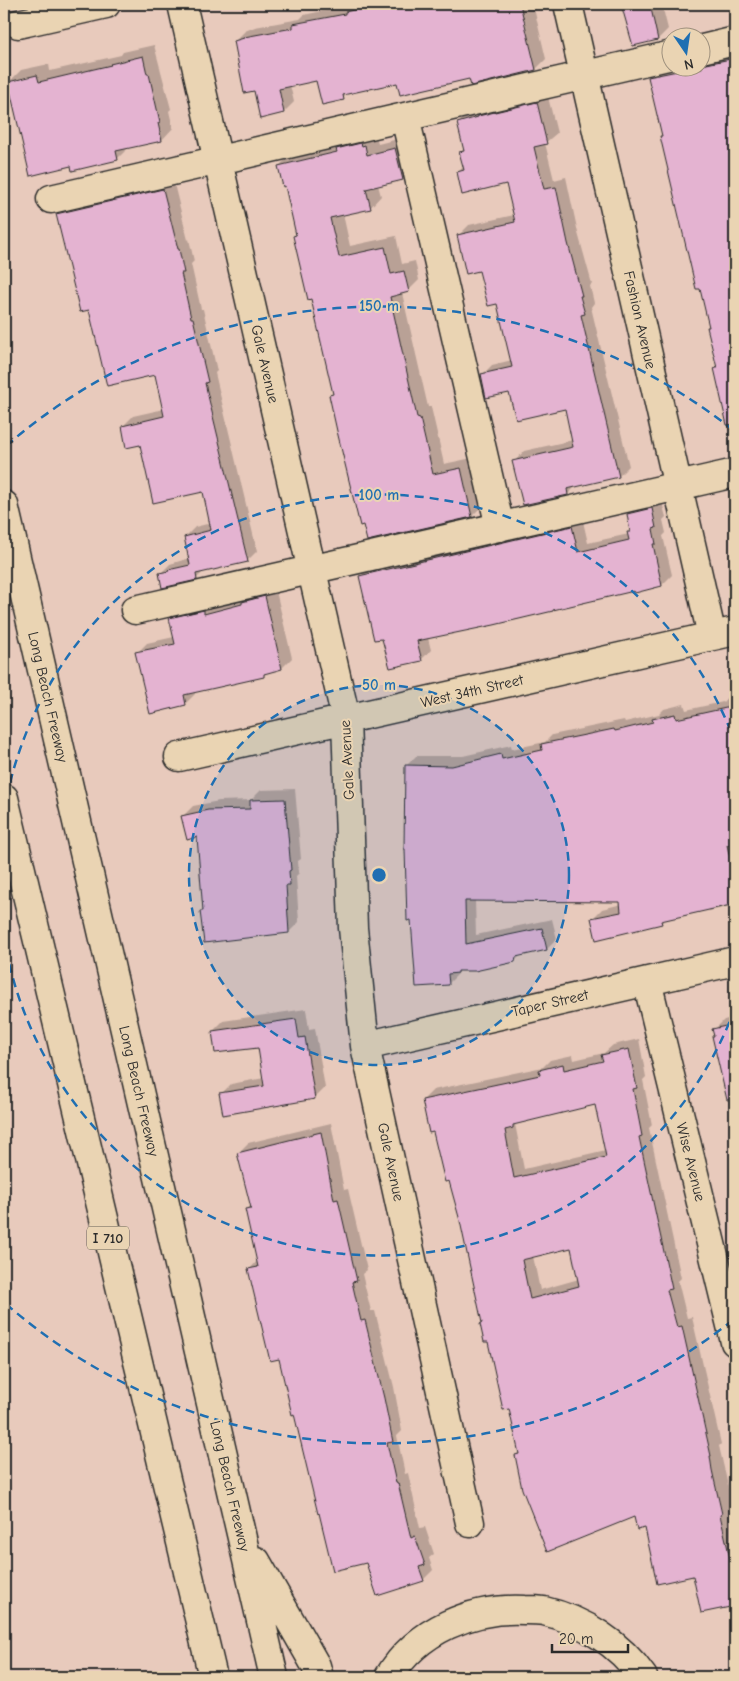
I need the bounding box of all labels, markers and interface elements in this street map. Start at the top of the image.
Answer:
north arrow [662,28,712,78]
text: N [682,55,695,73]
street label: Fashion Avenue [620,269,660,371]
text: 150 m [359,297,399,315]
street label: Gale Avenue [247,323,283,405]
text: 100 m [359,486,399,504]
street label: Long Beach Freeway [24,630,72,764]
street label: West 34th Street [419,670,526,712]
text: 50 m [362,676,396,694]
street label: Gale Avenue [336,719,358,800]
centre of rings [370,866,388,884]
street label: Taper Street [510,985,591,1021]
street label: Long Beach Freeway [115,1024,163,1158]
street label: Gale Avenue [374,1121,408,1203]
street label: Wise Avenue [672,1121,710,1204]
road number: I 710 [87,1226,129,1250]
street label: Long Beach Freeway [206,1419,254,1553]
scale bar [552,1621,628,1653]
text: 20 m [559,1630,593,1648]

